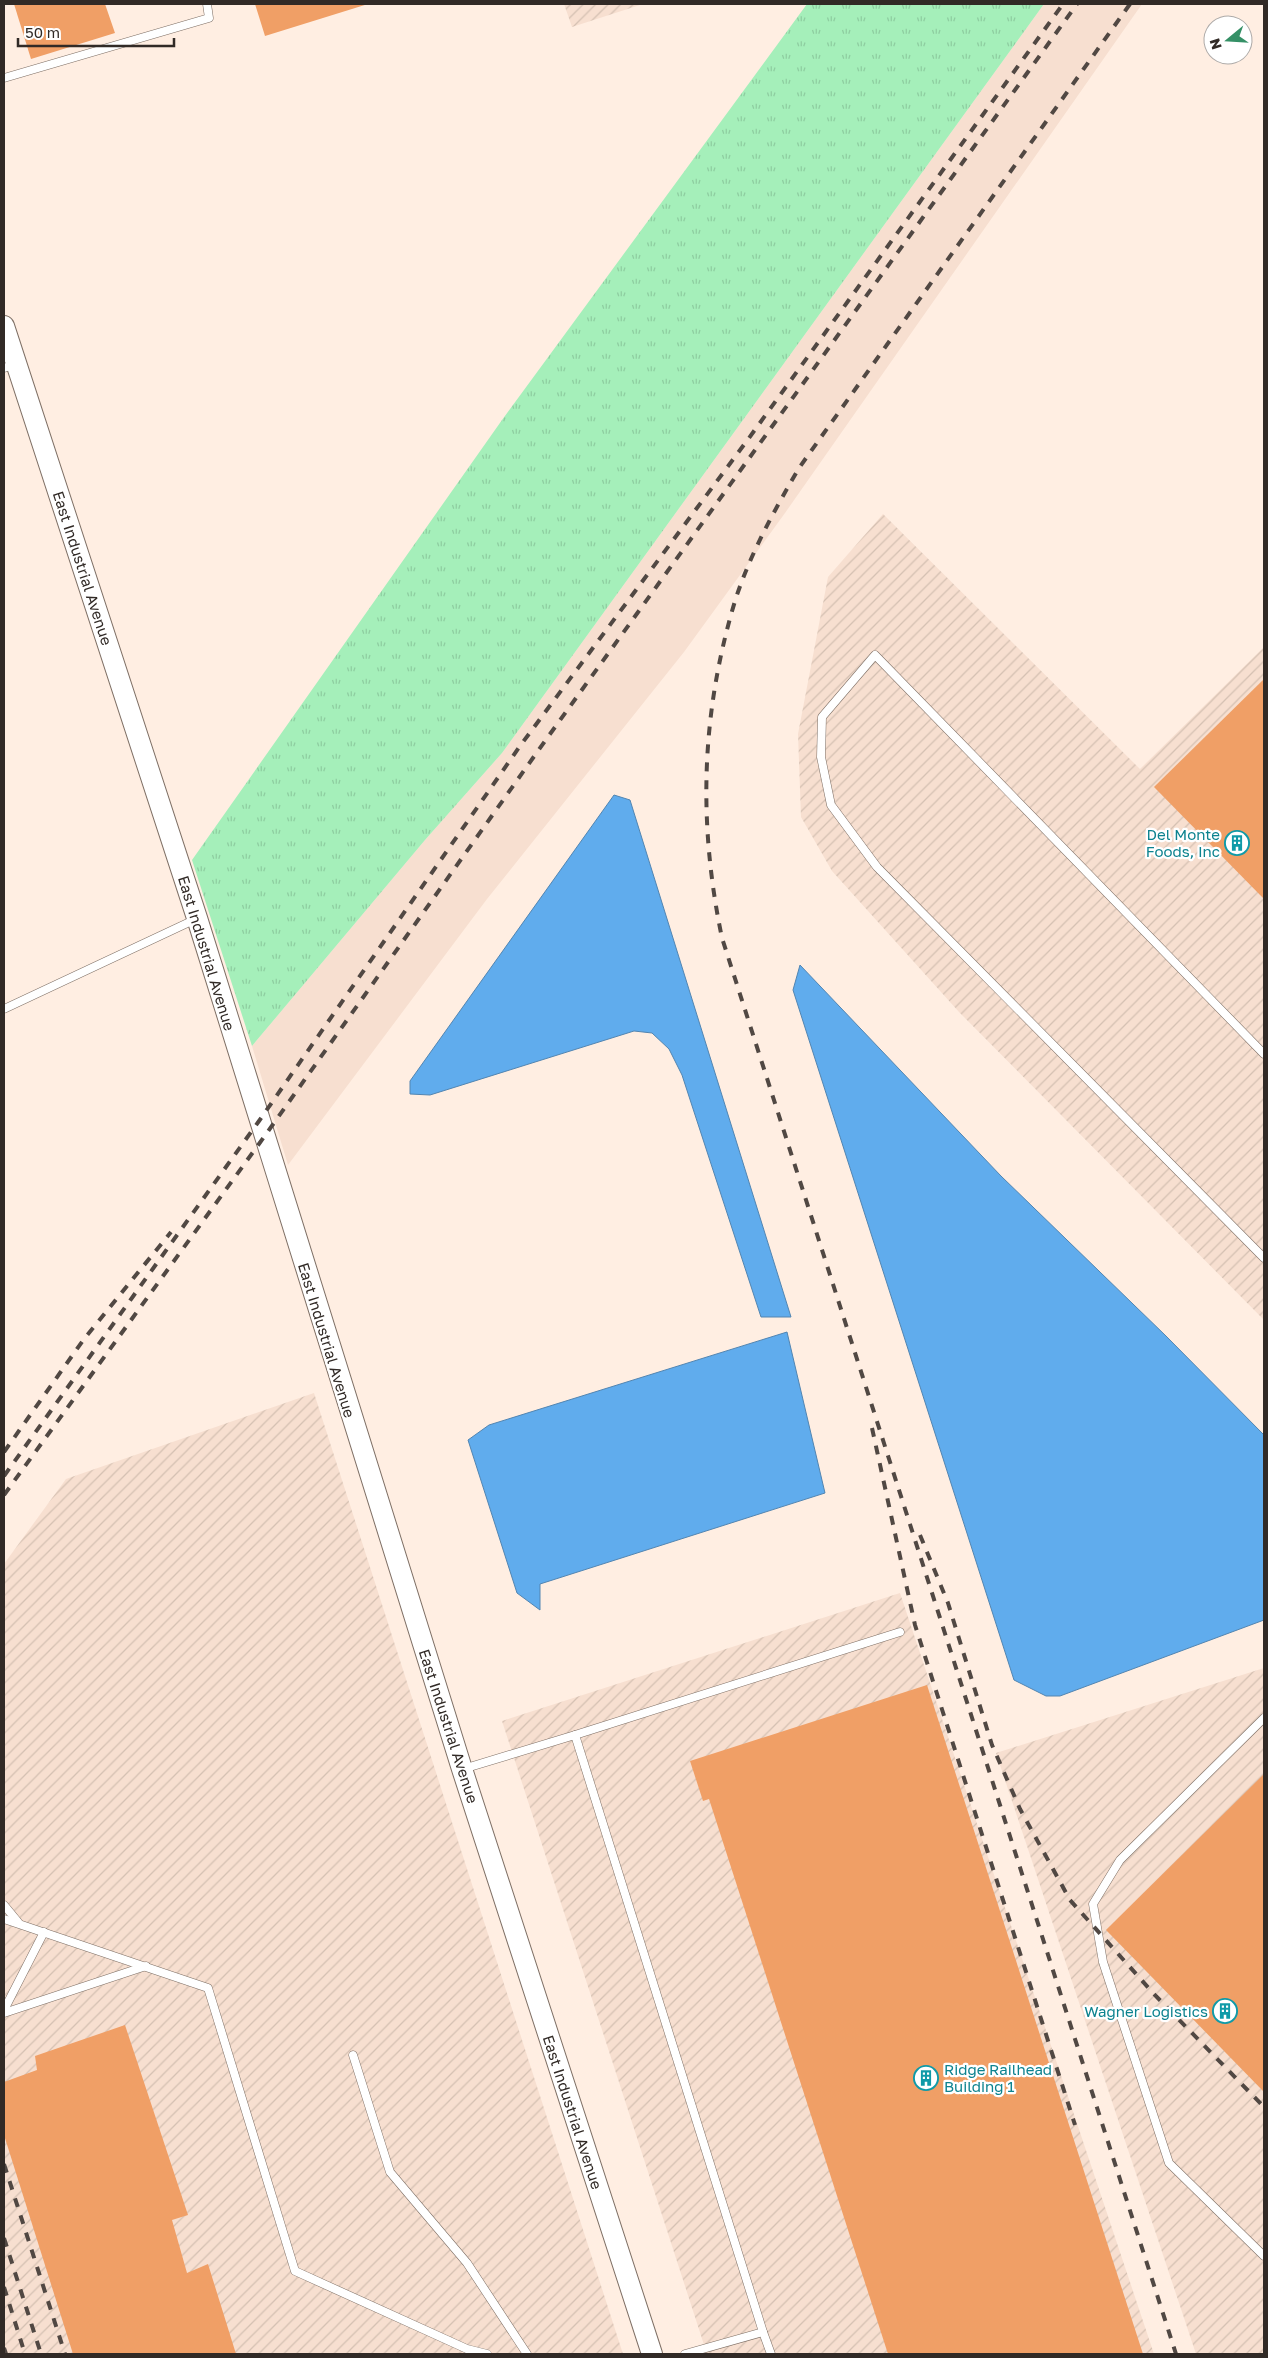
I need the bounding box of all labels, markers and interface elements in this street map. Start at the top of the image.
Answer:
scale bar [18,15,174,47]
north arrow [1203,15,1253,65]
text: 50 m [25,23,60,41]
text: N [1205,36,1225,52]
street label: East Industrial Avenue [50,489,117,648]
place label: Del Monte Foods, Inc [1146,825,1220,860]
building icon: Del Monte Foods, Inc [1224,830,1250,856]
street label: East Industrial Avenue [175,873,239,1033]
street label: East Industrial Avenue [295,1260,359,1420]
street label: East Industrial Avenue [416,1647,483,1806]
building icon: Wagner Logistics [1212,1998,1238,2024]
place label: Wagner Logistics [1084,2002,1208,2020]
street label: East Industrial Avenue [540,2033,607,2192]
place label: Ridge Railhead Building 1 [944,2060,1052,2095]
building icon: Ridge Railhead Building 1 [913,2065,939,2091]

